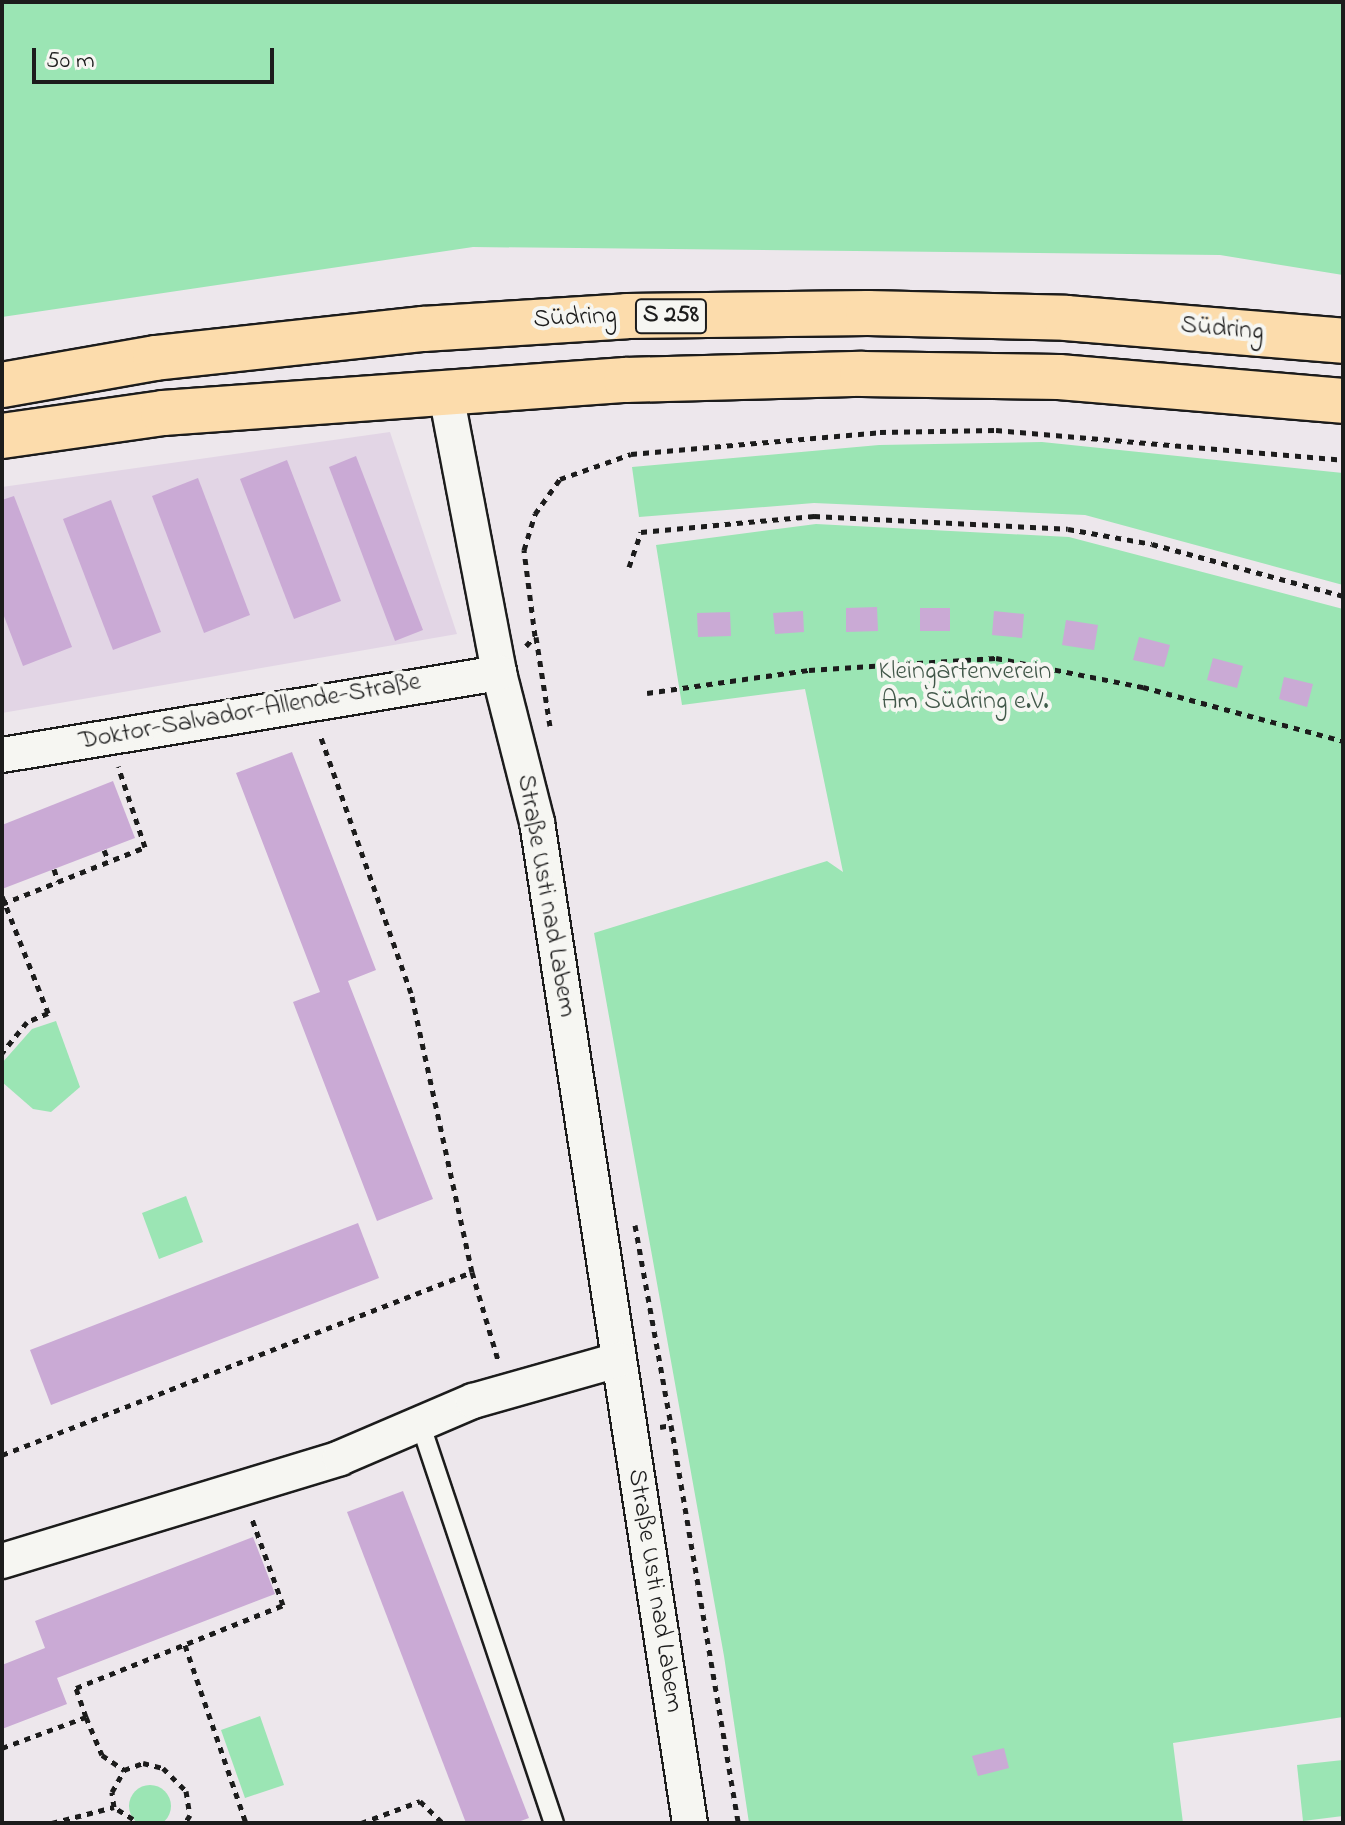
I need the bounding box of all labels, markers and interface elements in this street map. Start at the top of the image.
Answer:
scale bar [36,32,278,82]
text: 50 m [46,44,95,79]
road number: S 258 [633,296,709,336]
street label: Südring [533,301,617,337]
street label: Südring [1179,311,1265,349]
park label: Kleingartenverein Am Südring e.V. [879,657,1051,718]
street label: Doktor-Salvador-Allende-Straße [77,668,423,758]
street label: Straße Usti nad Labem [508,772,582,1020]
street label: Straße Usti nad Labem [619,1467,689,1715]

